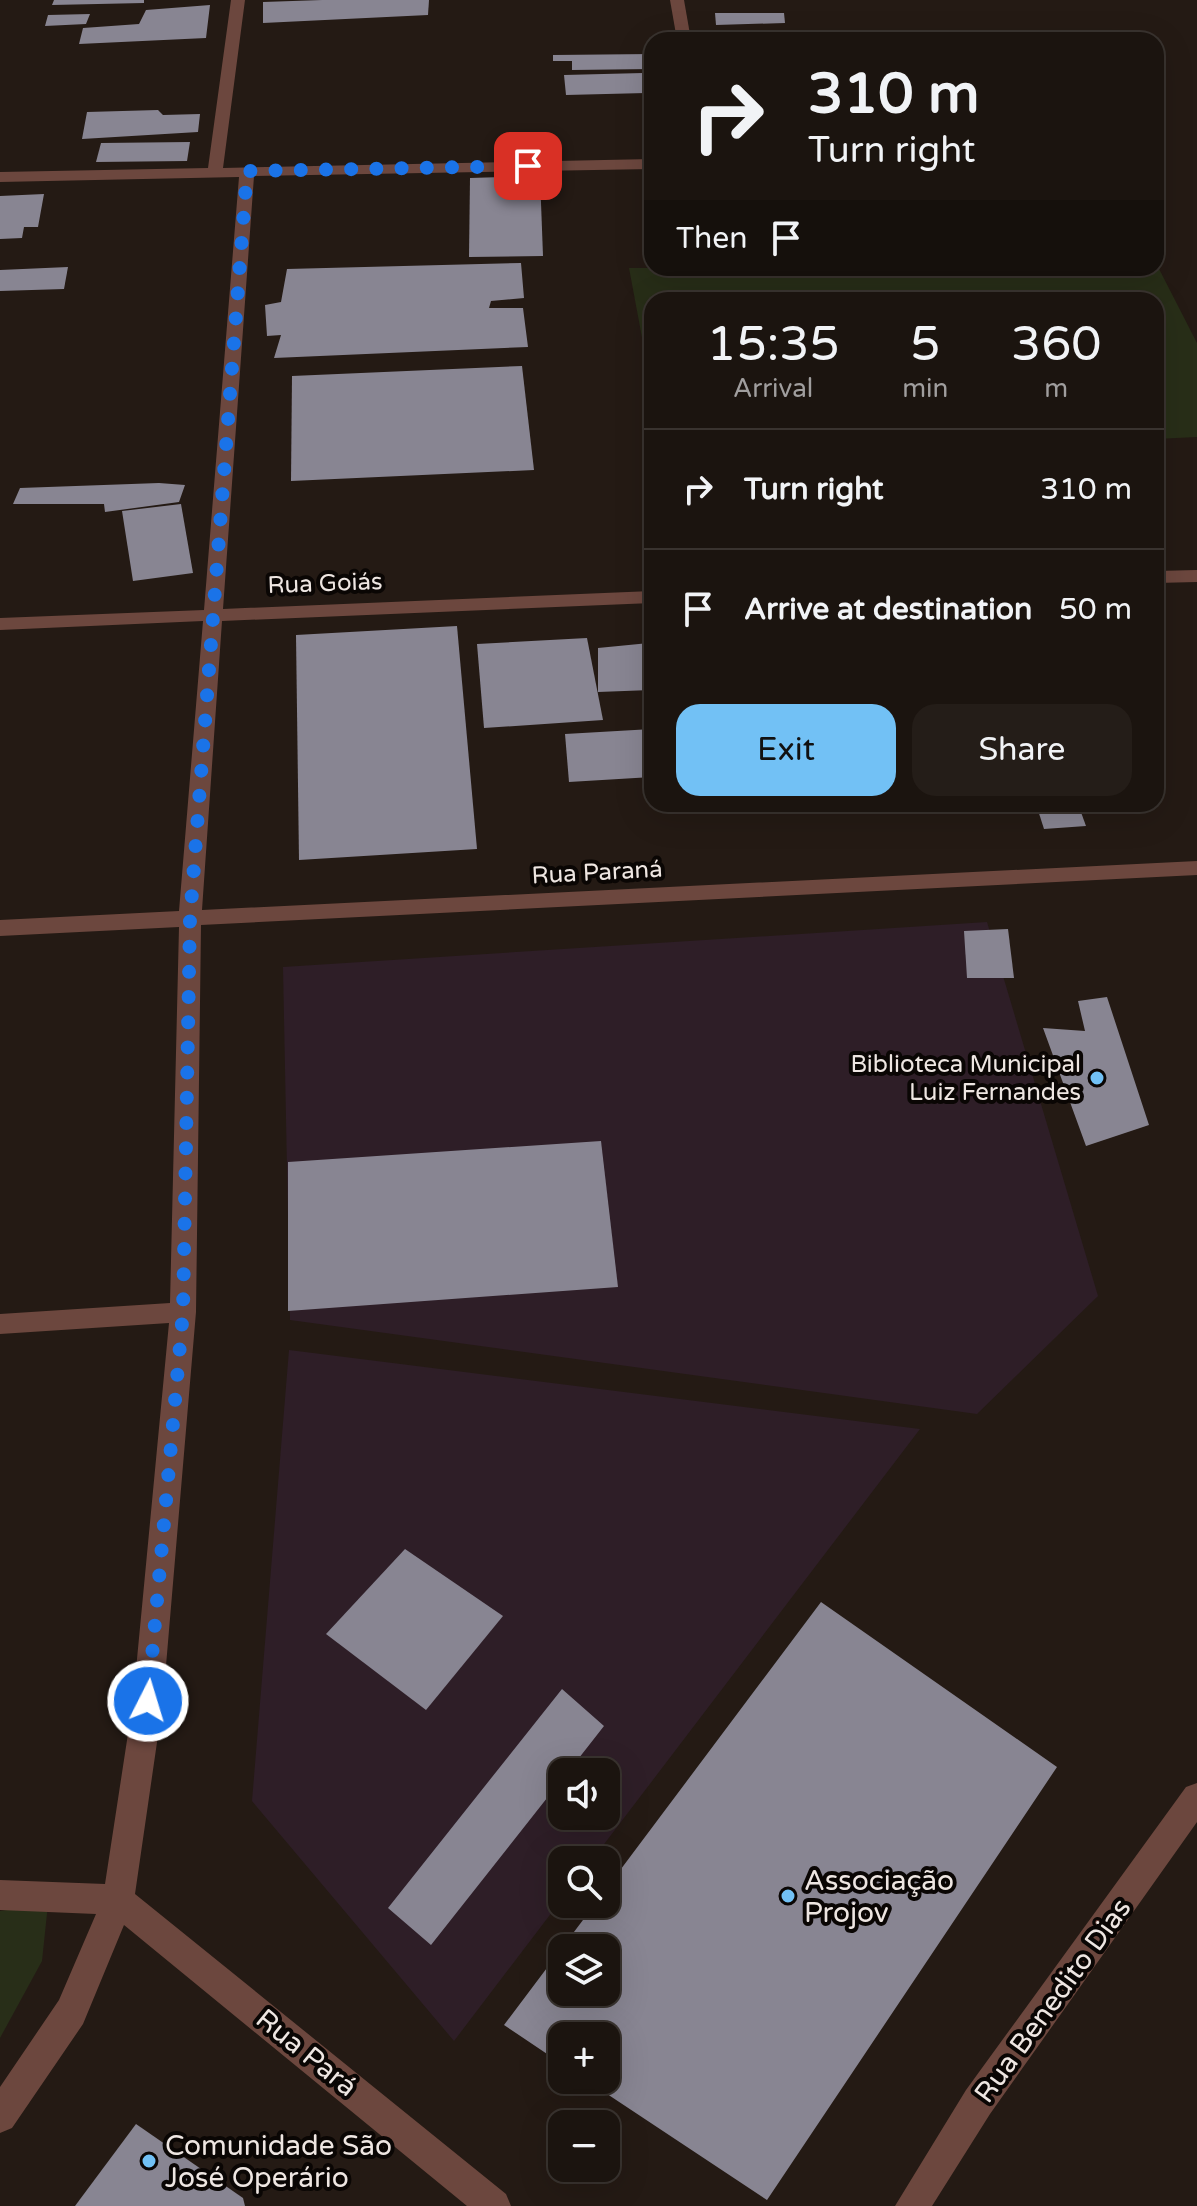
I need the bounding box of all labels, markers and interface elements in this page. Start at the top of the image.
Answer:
text: 310 m [808,61,979,128]
icon: right [676,64,780,168]
text: Turn right [808,129,975,172]
pin [494,132,562,200]
icon: arrive [506,144,550,188]
icon: arrive [764,216,808,260]
text: Then [676,220,748,257]
text: 15:35 [707,316,840,374]
text: 5 [910,316,940,374]
text: 360 [1011,316,1101,374]
text: Arrival [733,373,813,404]
text: min [902,373,948,404]
text: m [1044,373,1068,404]
icon: right [676,467,720,511]
text: Turn right [744,471,884,508]
text: 310 m [1040,471,1132,508]
street label: Rua Goiás [267,567,383,600]
icon: arrive [676,587,720,631]
text: Arrive at destination [744,591,1032,628]
text: 50 m [1059,591,1132,628]
button: Exit [676,704,896,796]
button: Share [912,704,1132,796]
street label: Rua Paraná [531,855,663,890]
place label: Biblioteca Municipal Luiz Fernandes [850,1050,1081,1107]
marker: Biblioteca Municipal Luiz Fernandes [1088,1069,1106,1087]
position arrow [106,1659,190,1743]
map controls [548,1758,620,2182]
button: sound [548,1758,620,1830]
button: search [548,1846,620,1918]
place label: Associação Projov [804,1864,954,1930]
marker: Associação Projov [779,1887,797,1905]
street label: Rua Benedito Dias [967,1892,1138,2109]
button: layers [548,1934,620,2006]
street label: Rua Pará [249,2002,364,2104]
button: + [548,2022,620,2094]
button: − [548,2110,620,2182]
place label: Comunidade São José Operário [165,2129,392,2195]
marker: Comunidade São José Operário [140,2152,158,2170]

